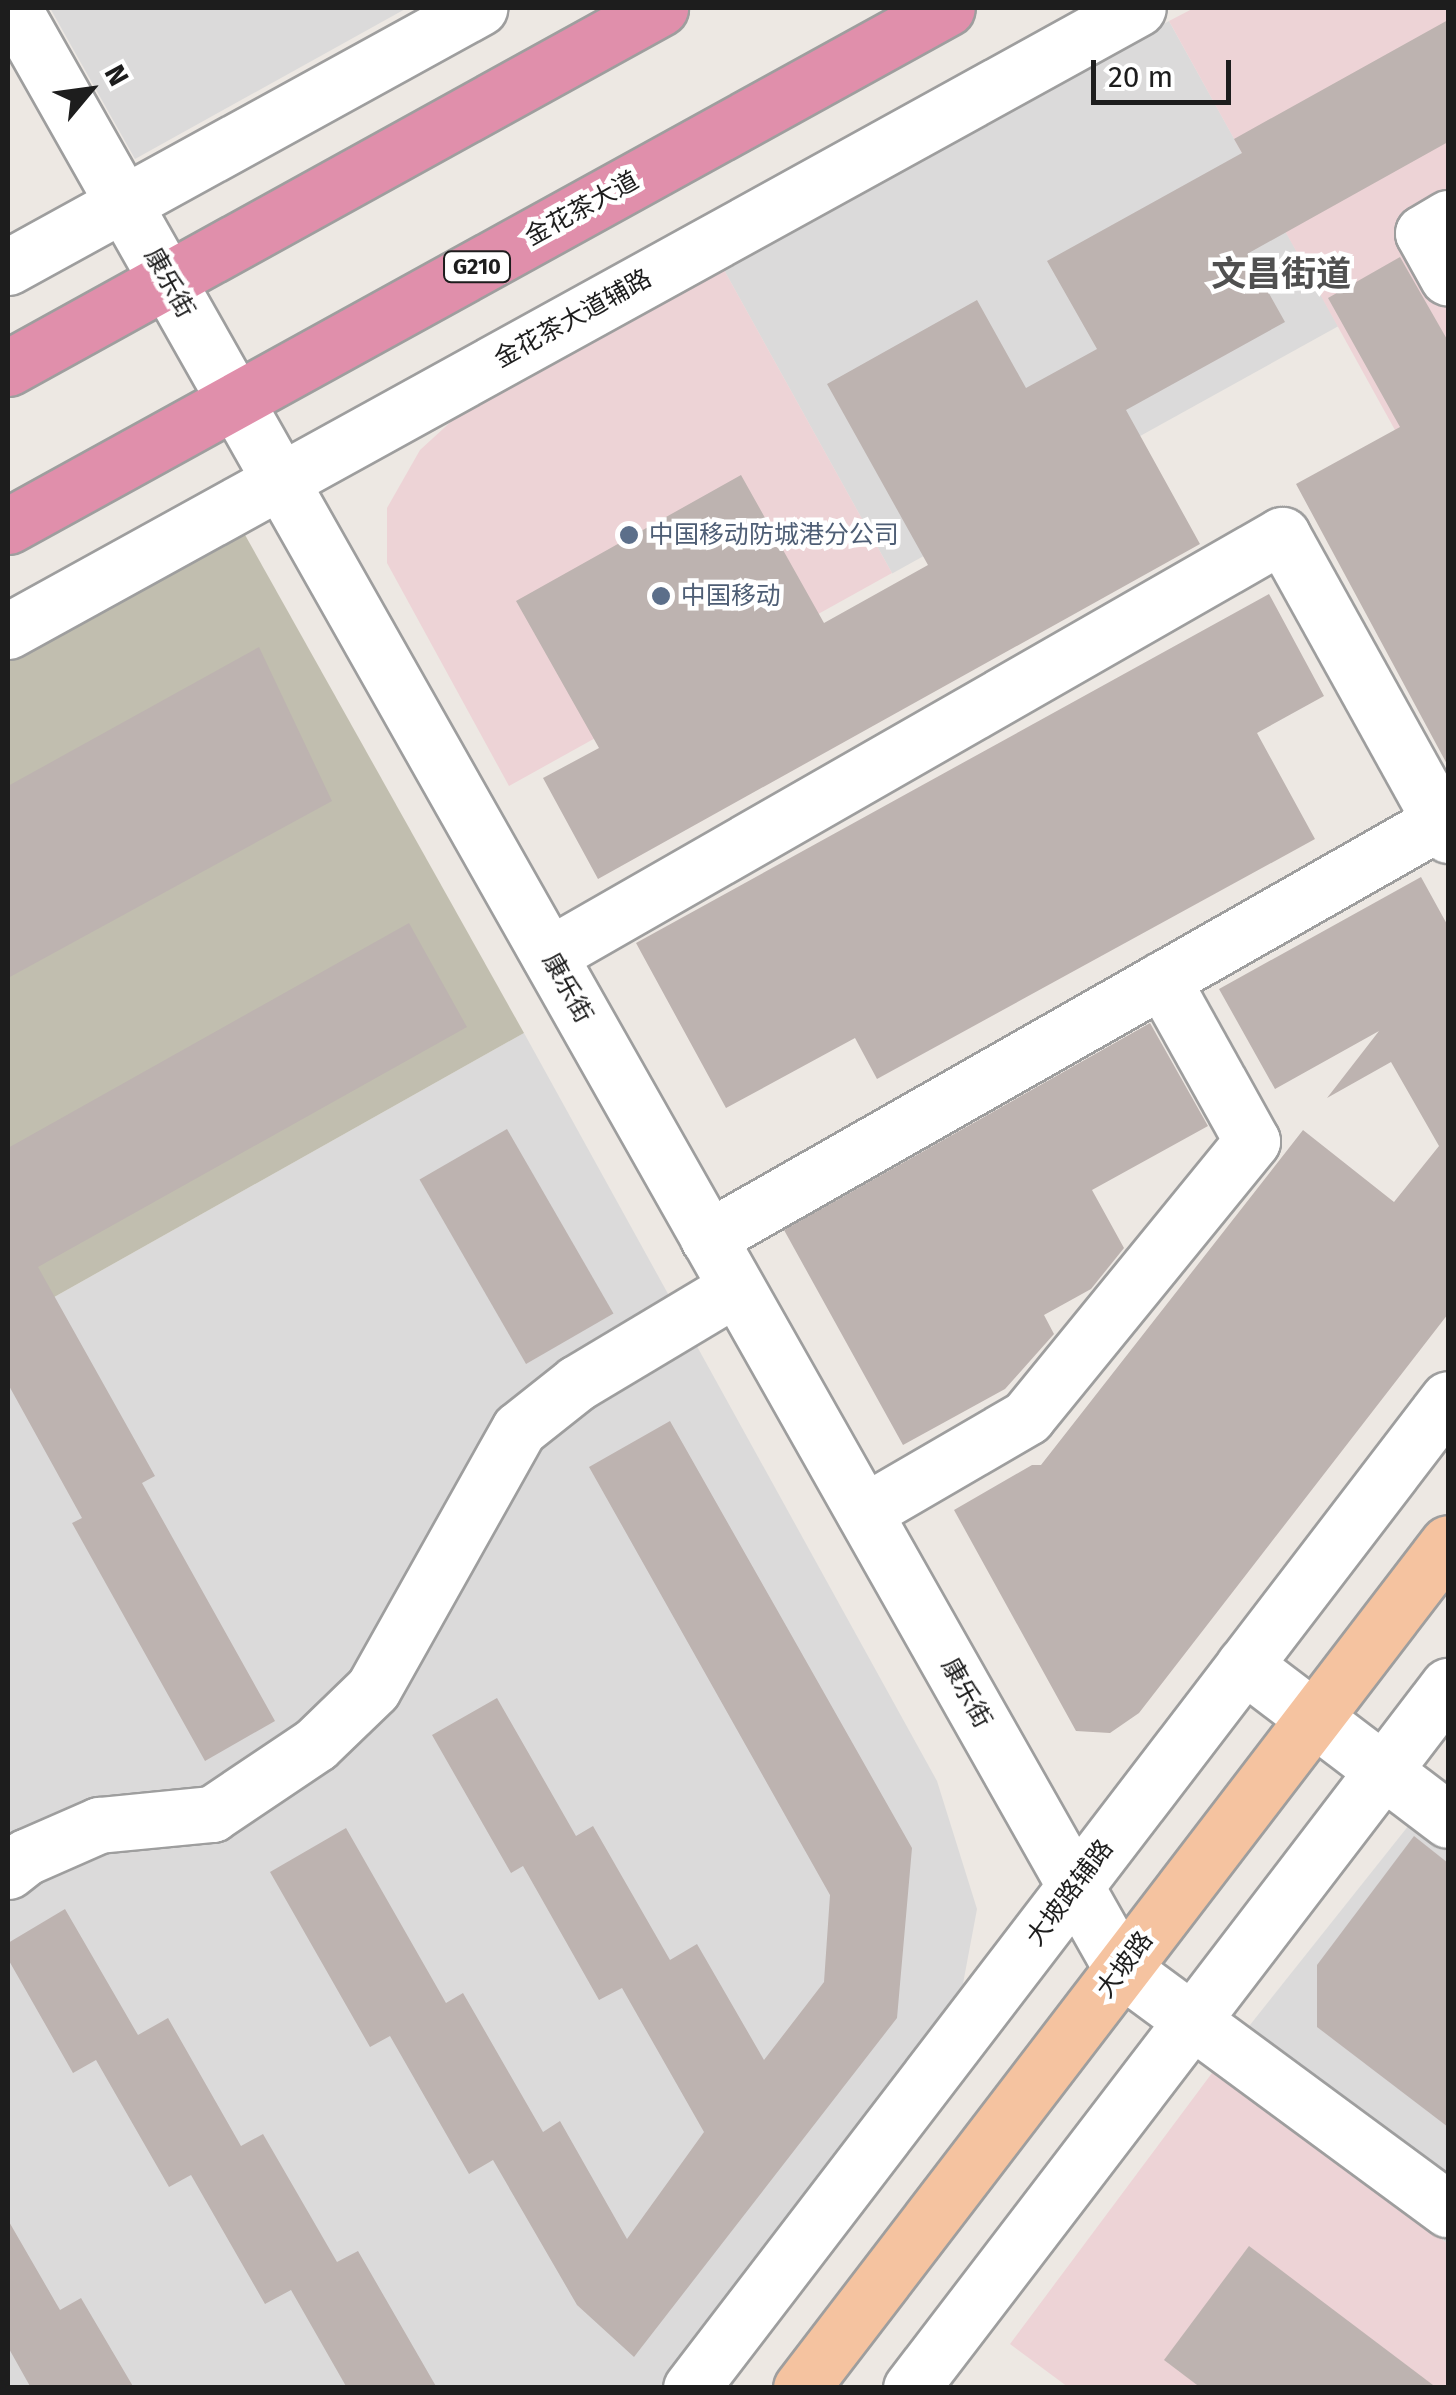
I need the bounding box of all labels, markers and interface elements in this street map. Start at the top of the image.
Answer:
north arrow [40,40,140,140]
scale bar [1096,40,1236,102]
text: N [98,59,136,91]
text: 20 m [1108,59,1173,95]
street label: 金花茶大道 [520,166,644,252]
street label: 康乐街 [138,243,200,323]
road number: G210 [442,250,512,284]
district label: 文昌街道 [1211,253,1351,295]
street label: 金花茶大道辅路 [489,263,657,375]
place label: 中国移动防城港分公司 [649,520,899,550]
marker: 中国移动防城港分公司 [618,524,640,546]
place label: 中国移动 [681,581,781,611]
marker: 中国移动 [650,585,672,607]
street label: 康乐街 [536,948,598,1028]
street label: 康乐街 [935,1653,997,1733]
street label: 大坡路辅路 [1020,1834,1120,1952]
street label: 大坡路 [1090,1926,1160,2004]

